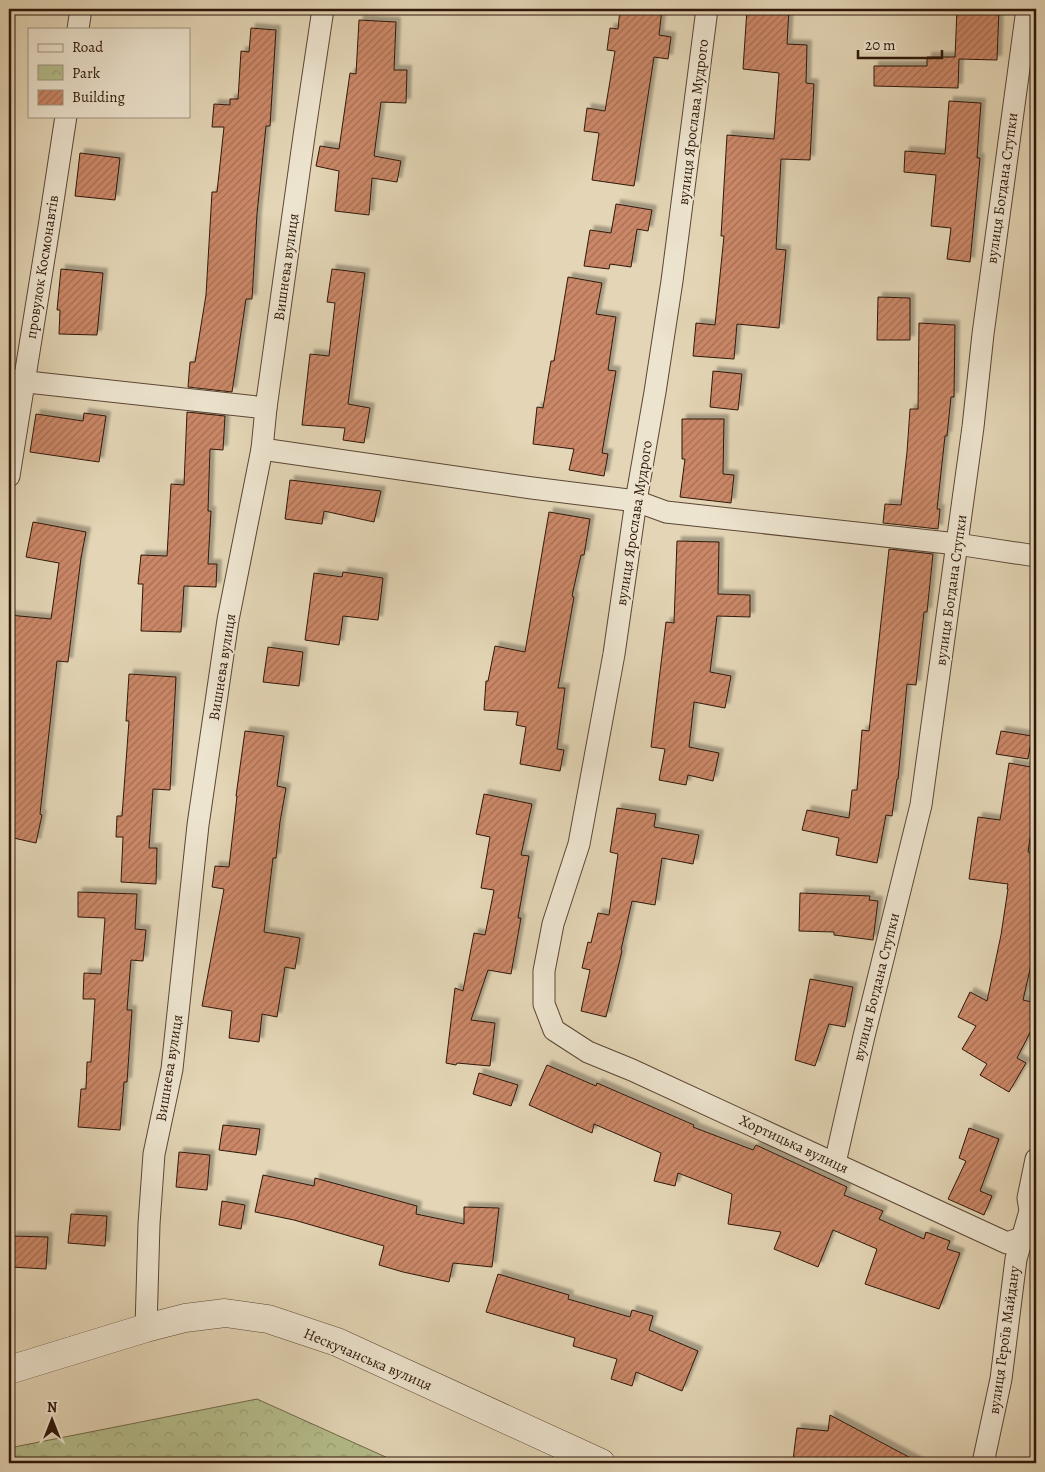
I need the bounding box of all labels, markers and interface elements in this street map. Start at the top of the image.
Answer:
legend [28,28,190,118]
scale bar [858,28,941,60]
text: 20 m [865,35,896,55]
text: Road [72,37,104,57]
street label: вулиця Ярослава Мудрого [673,38,713,206]
text: Park [72,63,101,83]
text: Building [72,87,125,107]
street label: вулиця Богдана Ступки [981,111,1023,265]
street label: провулок Космонавтів [21,194,63,340]
street label: Вишнева вулиця [269,212,303,322]
street label: вулиця Ярослава Мудрого [611,439,657,607]
street label: вулиця Богдана Ступки [930,513,972,667]
street label: Вишнева вулиця [204,612,240,722]
street label: вулиця Богдана Ступки [848,910,904,1063]
street label: Вишнева вулиця [151,1013,187,1123]
street label: Хортицька вулиця [736,1110,852,1178]
street label: вулиця Героїв Майдану [984,1264,1024,1416]
street label: Нескучанська вулиця [301,1323,435,1395]
north arrow [28,1394,78,1444]
text: N [47,1398,57,1417]

